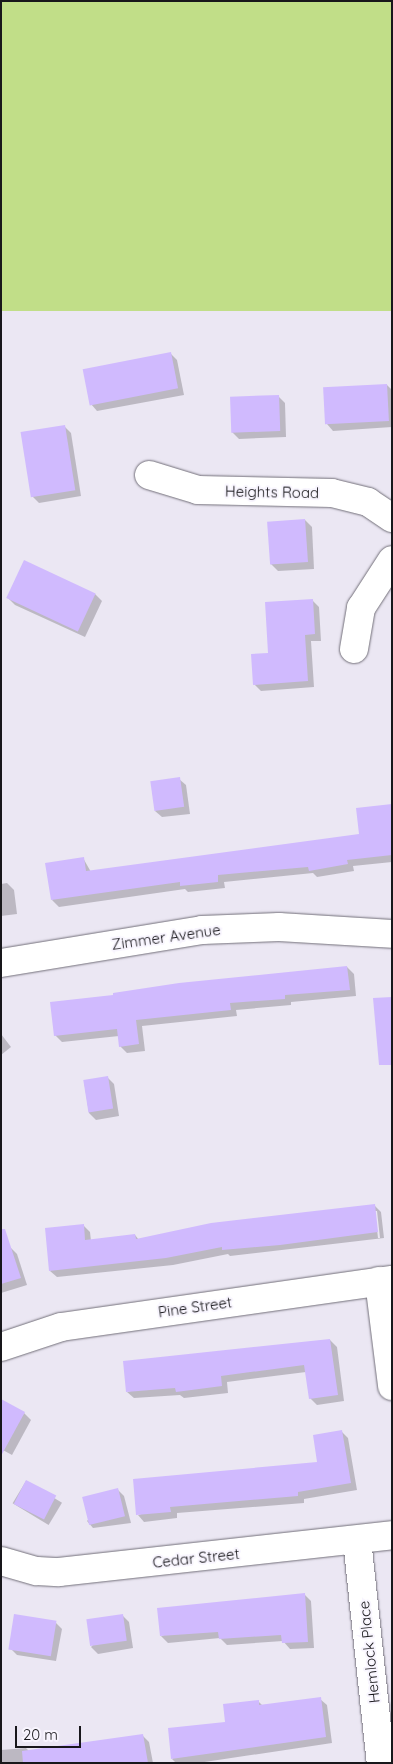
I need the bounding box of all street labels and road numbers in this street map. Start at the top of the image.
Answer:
street label: Heights Road [225,482,319,502]
street label: Zimmer Avenue [110,920,222,954]
street label: Pine Street [157,1293,233,1321]
street label: Cedar Street [152,1544,240,1572]
street label: Hemlock Place [355,1600,383,1704]

